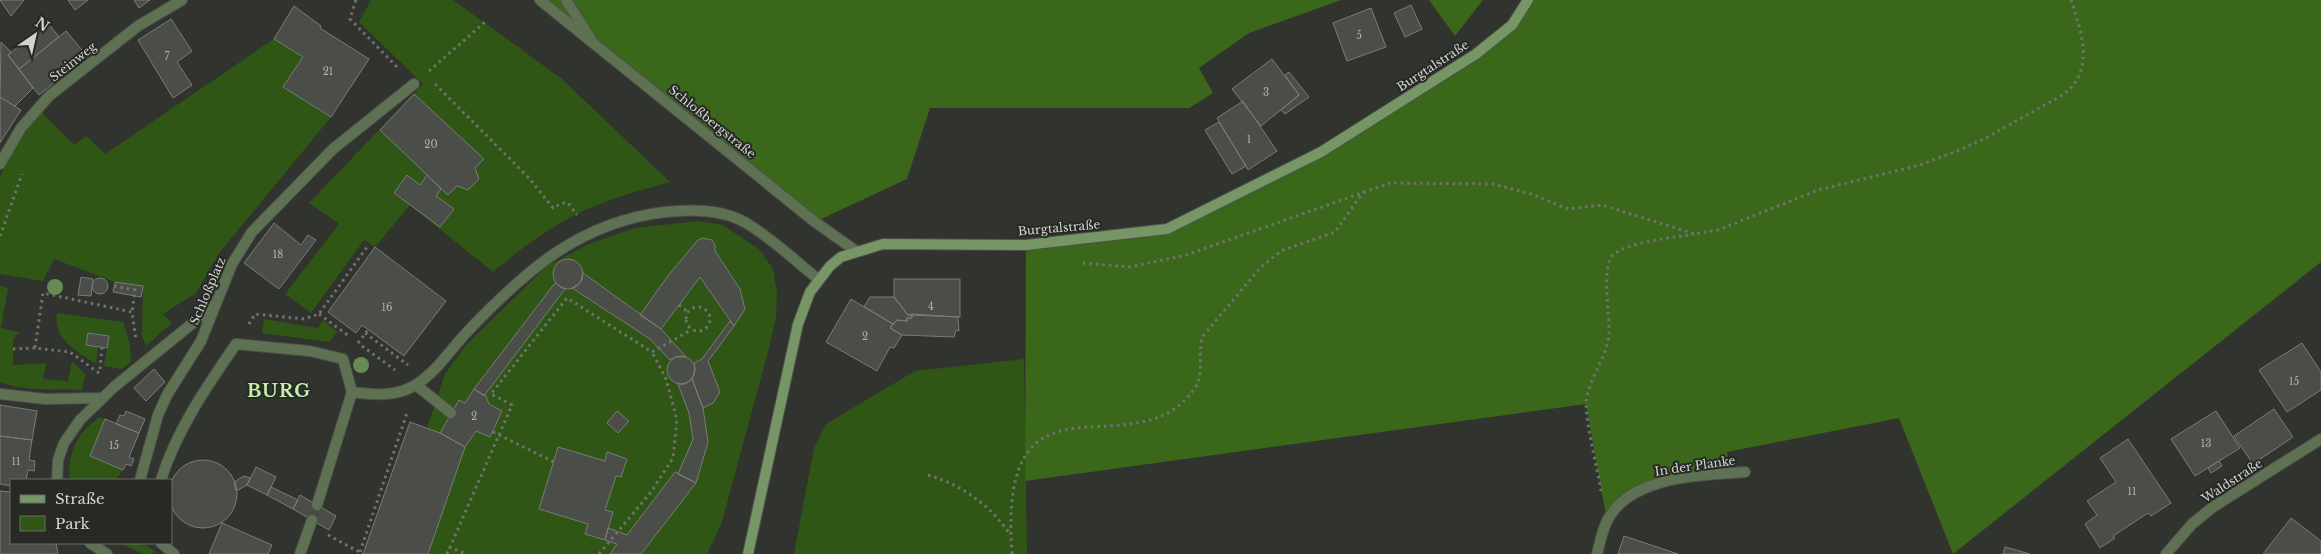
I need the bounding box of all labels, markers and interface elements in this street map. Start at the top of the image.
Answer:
north arrow [10,10,60,60]
text: N [32,13,53,35]
house number: 5 [1356,29,1362,42]
street label: Burgtalstraße [1394,37,1472,94]
street label: Steinweg [46,38,100,85]
house number: 7 [164,50,170,63]
house number: 21 [323,65,333,78]
street label: Schloßbergstraße [666,82,759,161]
house number: 3 [1263,86,1269,99]
house number: 1 [1247,133,1251,146]
house number: 20 [424,138,438,151]
street label: Burgtalstraße [1017,216,1101,239]
house number: 18 [273,248,283,261]
street label: Schloßplatz [187,254,229,327]
house number: 4 [928,300,934,313]
house number: 16 [382,301,392,314]
house number: 2 [862,330,868,343]
house number: 15 [2289,375,2299,388]
district label: BURG [247,380,311,402]
house number: 2 [471,410,477,423]
house number: 13 [2201,437,2211,450]
house number: 15 [109,439,119,452]
street label: In der Planke [1654,452,1736,479]
house number: 11 [12,455,20,468]
street label: Waldstraße [2198,455,2265,506]
legend [10,479,172,544]
house number: 11 [2128,485,2136,498]
text: Straße [55,489,105,508]
text: Park [55,514,91,533]

